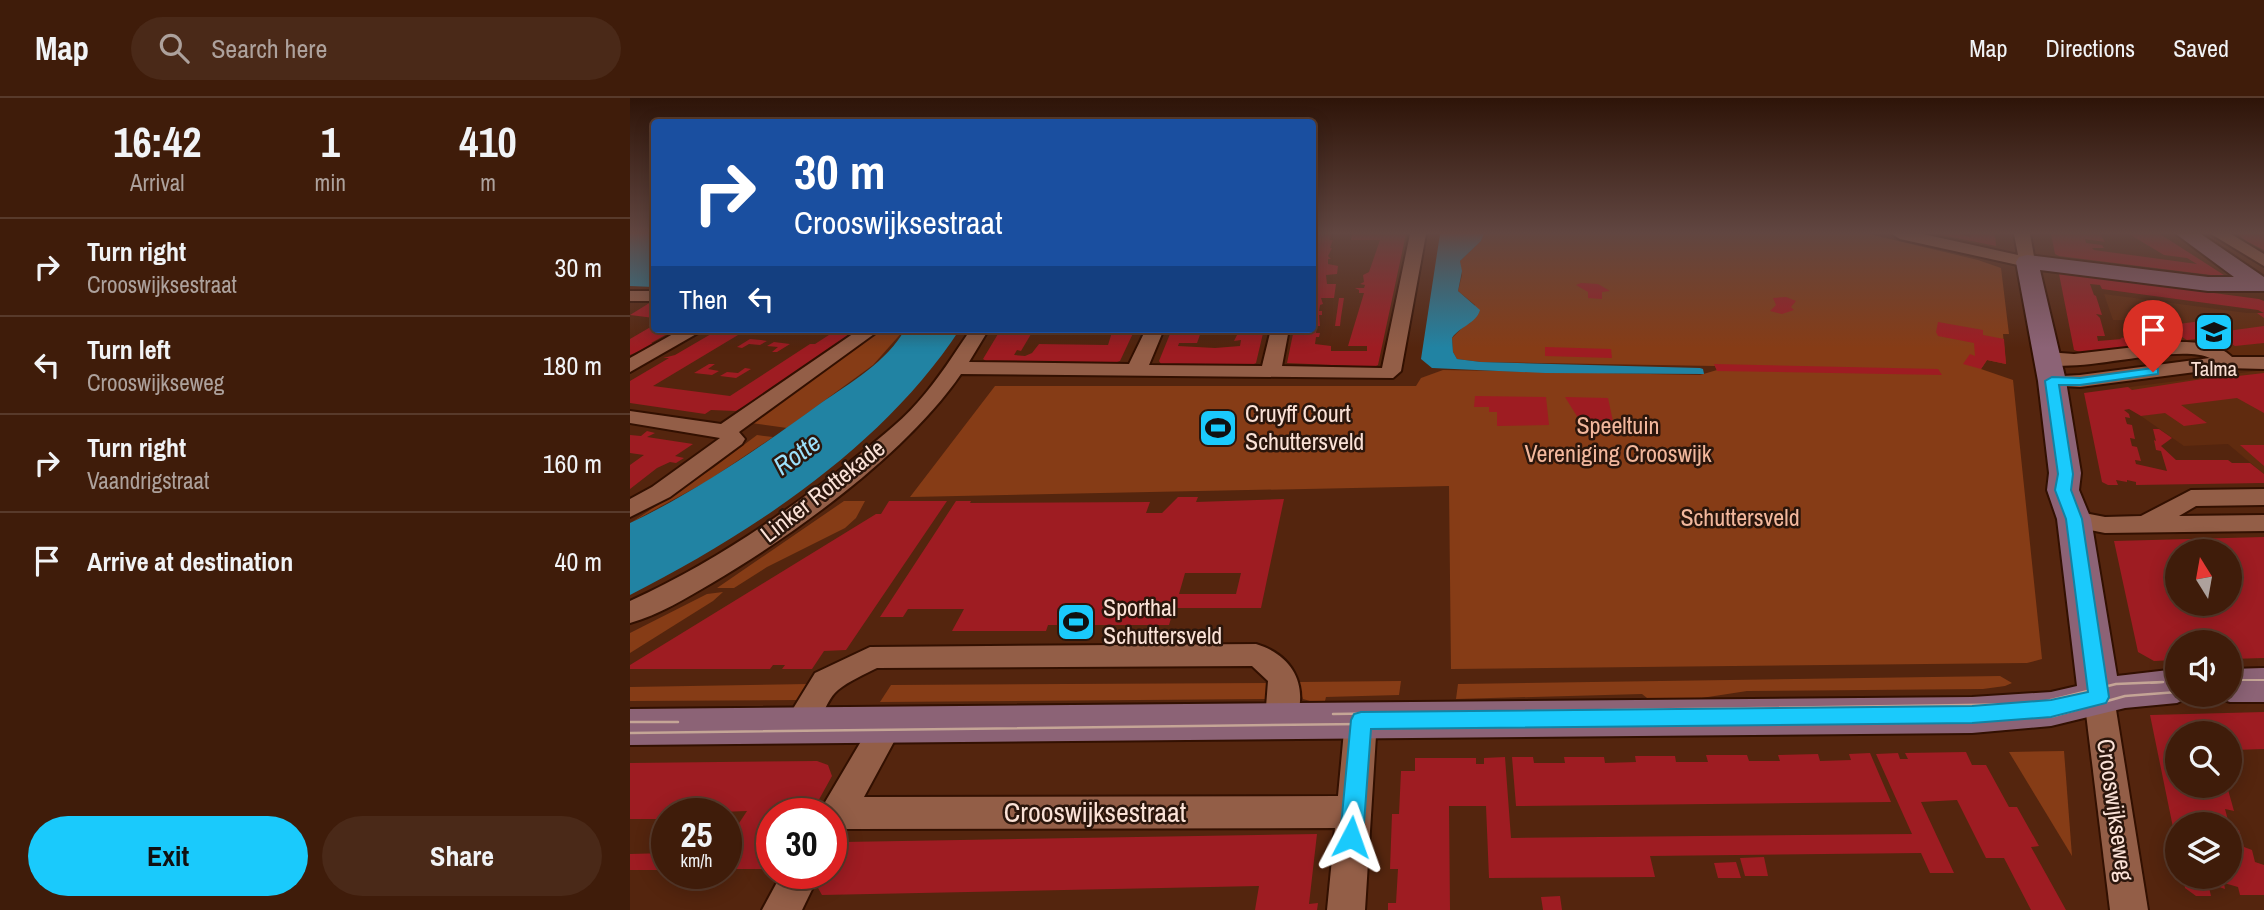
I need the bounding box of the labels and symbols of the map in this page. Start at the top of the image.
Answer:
pin [2123,300,2183,372]
school or university icon: Talma [2193,311,2235,353]
place label: Talma [2191,354,2238,383]
place label: Cruyff Court Schuttersveld [1245,397,1364,457]
sports icon: Cruyff Court Schuttersveld [1197,407,1239,449]
park label: Speeltuin Vereniging Crooswijk [1524,409,1712,469]
water label: Rotte [766,424,828,483]
street label: Linker Rottekade [753,431,891,549]
park label: Schuttersveld [1680,501,1800,533]
north arrow [2165,539,2242,616]
place label: Sporthal Schuttersveld [1103,591,1222,651]
sports icon: Sporthal Schuttersveld [1055,601,1097,643]
street label: Crooswijkseweg [2090,737,2142,883]
street label: Crooswijksestraat [1004,793,1186,831]
speed limit sign: 30 [756,798,847,889]
position arrow [1314,800,1388,874]

